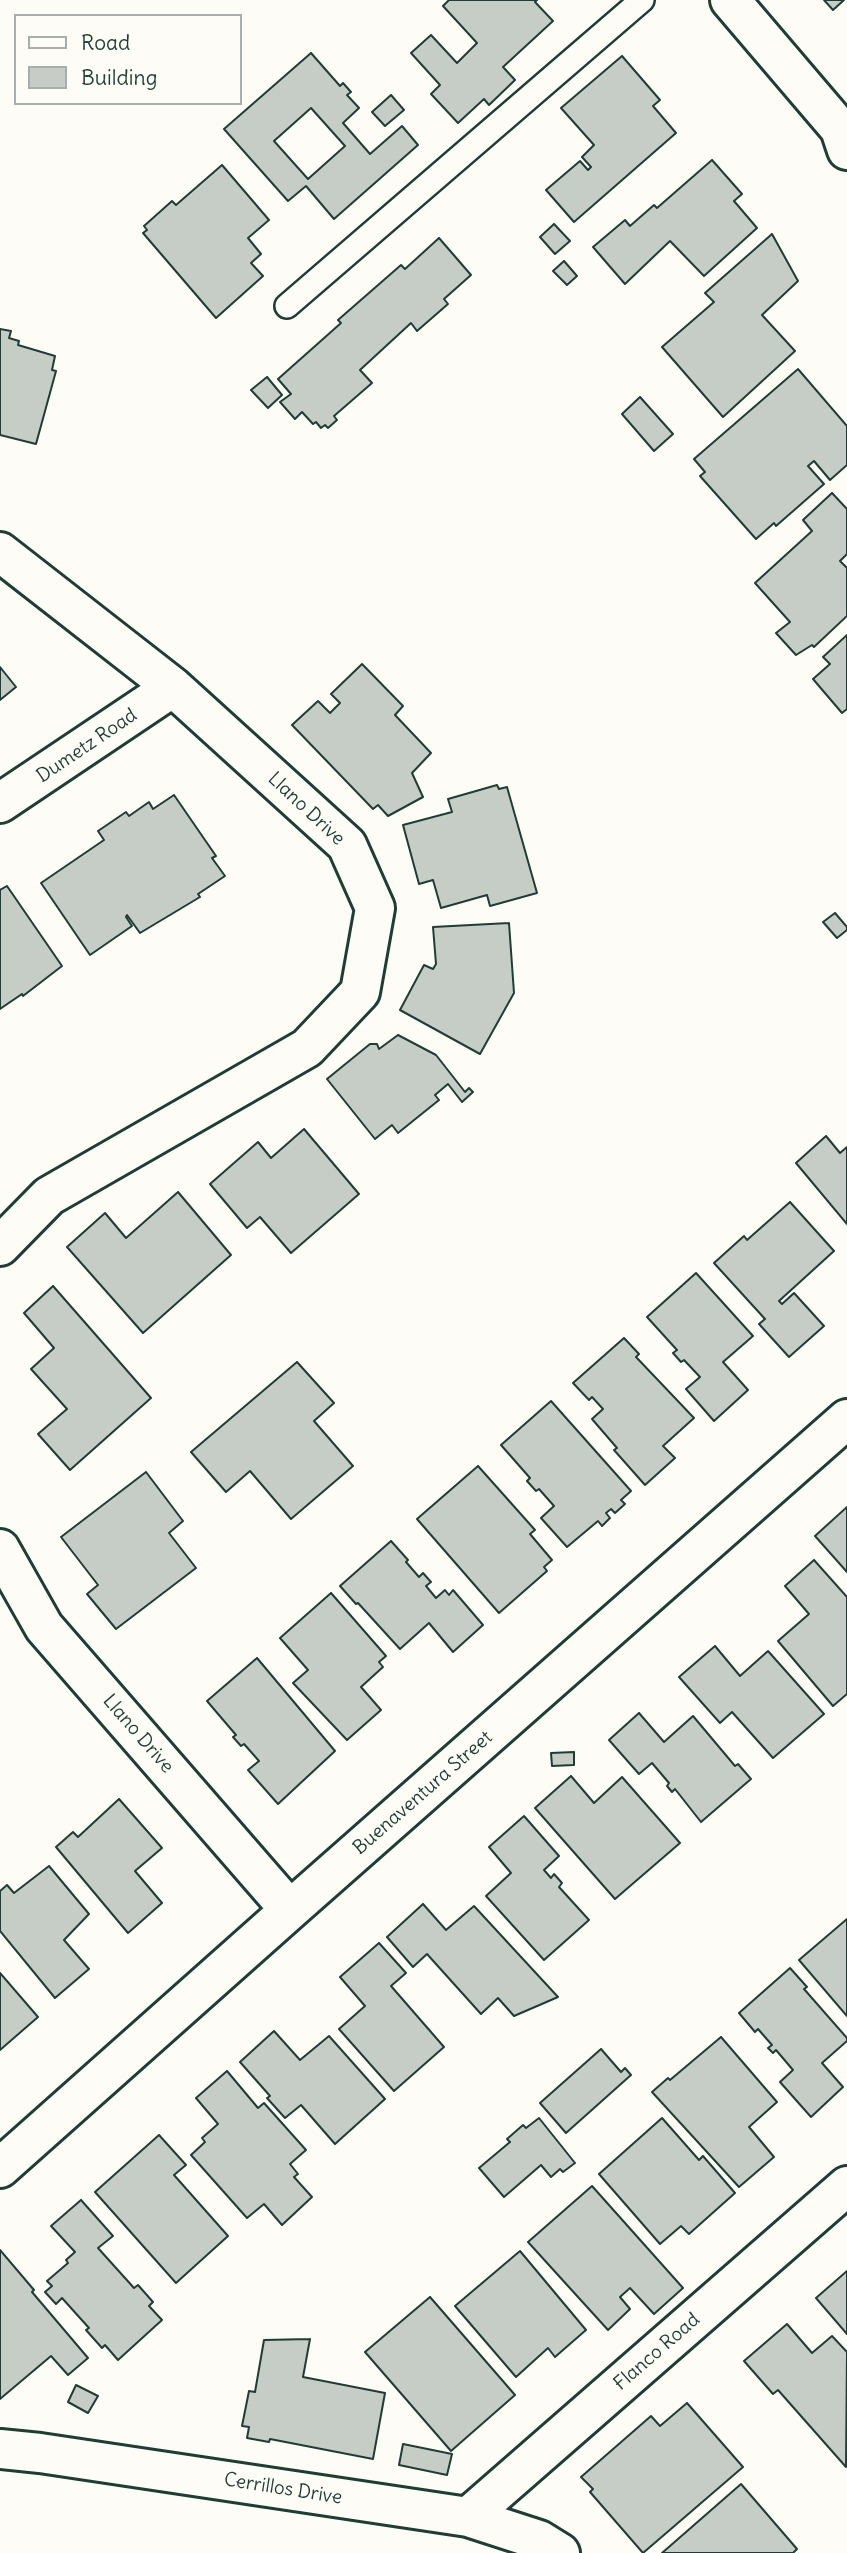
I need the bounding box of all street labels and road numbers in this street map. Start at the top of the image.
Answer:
street label: Dumetz Road [33,704,141,788]
street label: Llano Drive [263,768,349,850]
street label: Llano Drive [98,1690,178,1778]
street label: Buenaventura Street [349,1726,497,1860]
street label: Flanco Road [609,2309,705,2395]
street label: Cerrillos Drive [222,2468,344,2510]

